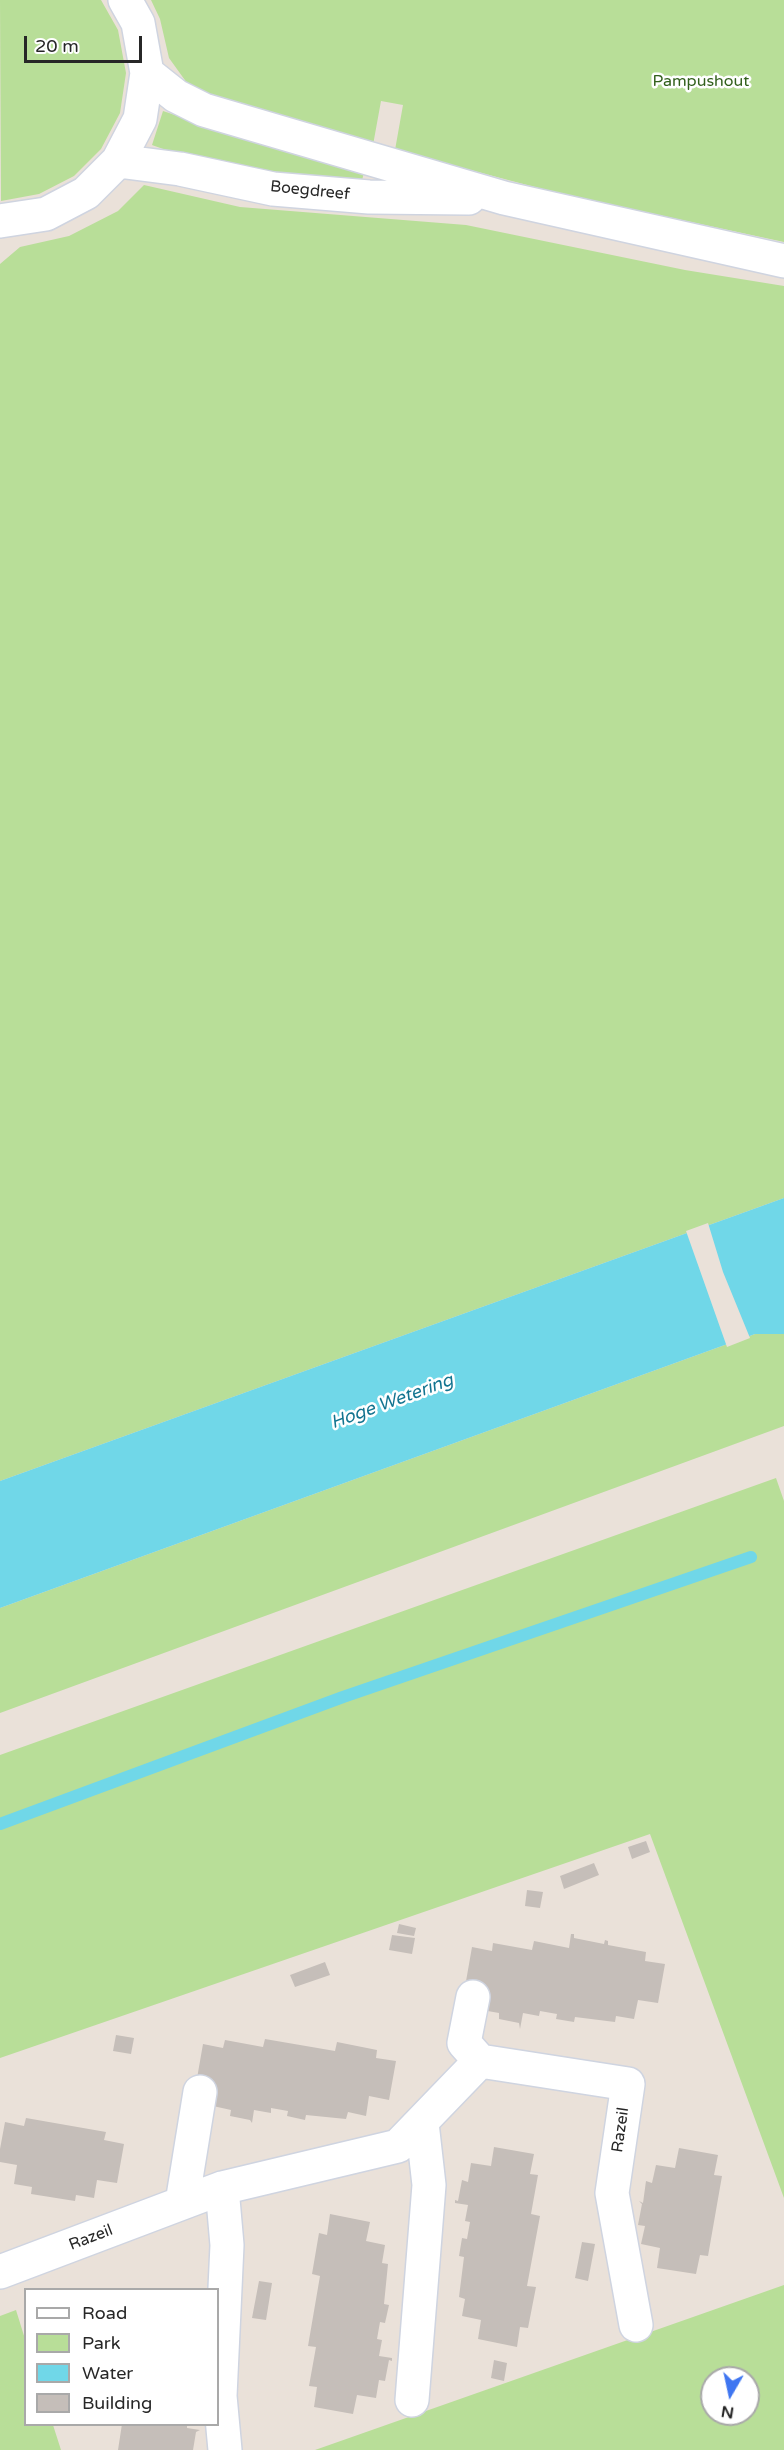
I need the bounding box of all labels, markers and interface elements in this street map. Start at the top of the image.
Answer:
scale bar [27,24,146,62]
text: 20 m [35,35,79,57]
park label: Pampushout [653,72,749,92]
street label: Boegdreef [269,177,351,205]
water label: Hoge Wetering [328,1370,456,1434]
street label: Razeil [608,2106,634,2154]
street label: Razeil [66,2221,116,2255]
legend [24,2288,219,2426]
text: Road [82,2302,127,2324]
text: Park [82,2332,120,2354]
text: Water [82,2362,133,2384]
north arrow [700,2366,760,2426]
text: Building [82,2392,152,2414]
text: N [720,2401,735,2423]

